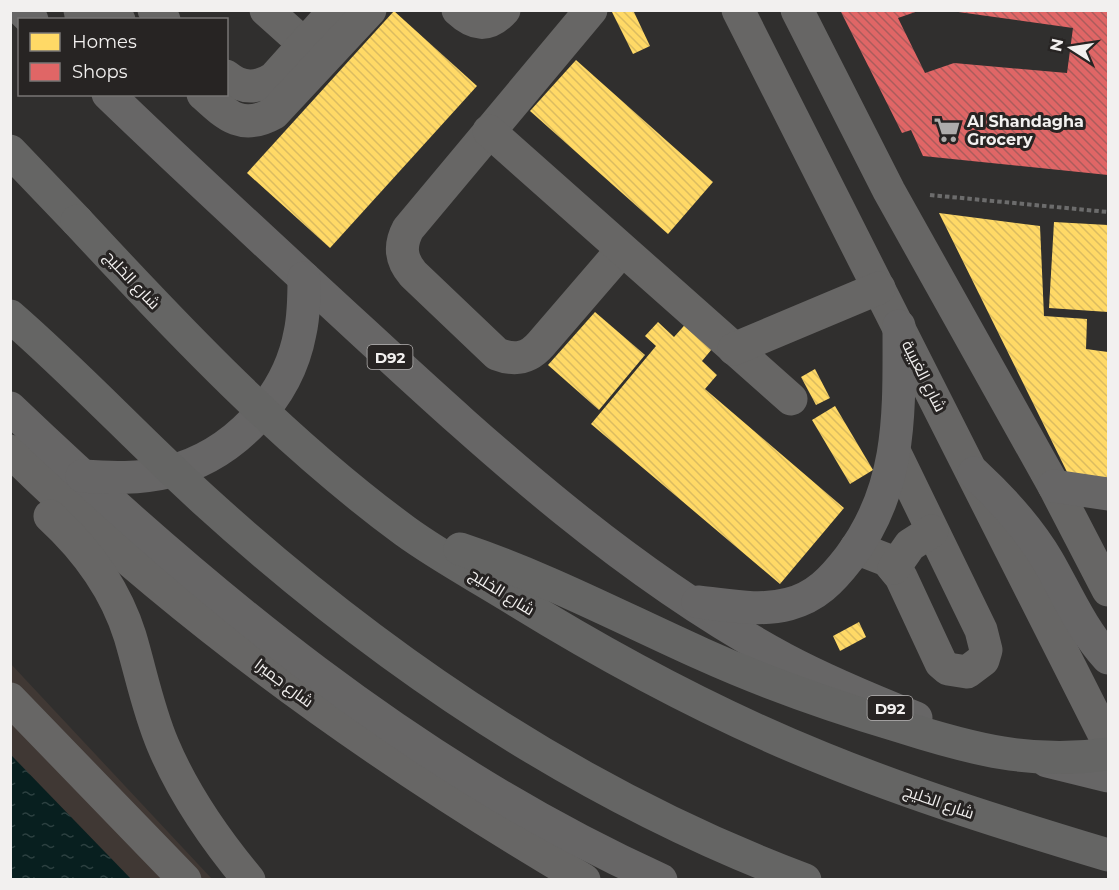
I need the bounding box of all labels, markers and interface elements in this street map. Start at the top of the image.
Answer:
legend [18,18,228,96]
north arrow [1041,18,1101,78]
text: Homes [72,31,137,53]
text: N [1046,37,1067,53]
text: Shops [72,61,128,83]
place label: Al Shandagha Grocery [966,112,1084,149]
supermarket icon: Al Shandagha Grocery [932,115,962,145]
street label: شارع الخليج [99,247,164,315]
street label: شارع الغبيبة [896,337,950,416]
road number: D92 [368,345,412,369]
street label: شارع الخليج [465,565,538,621]
street label: شارع جميرا [250,655,317,713]
road number: D92 [868,696,912,720]
street label: شارع الخليج [901,781,977,825]

